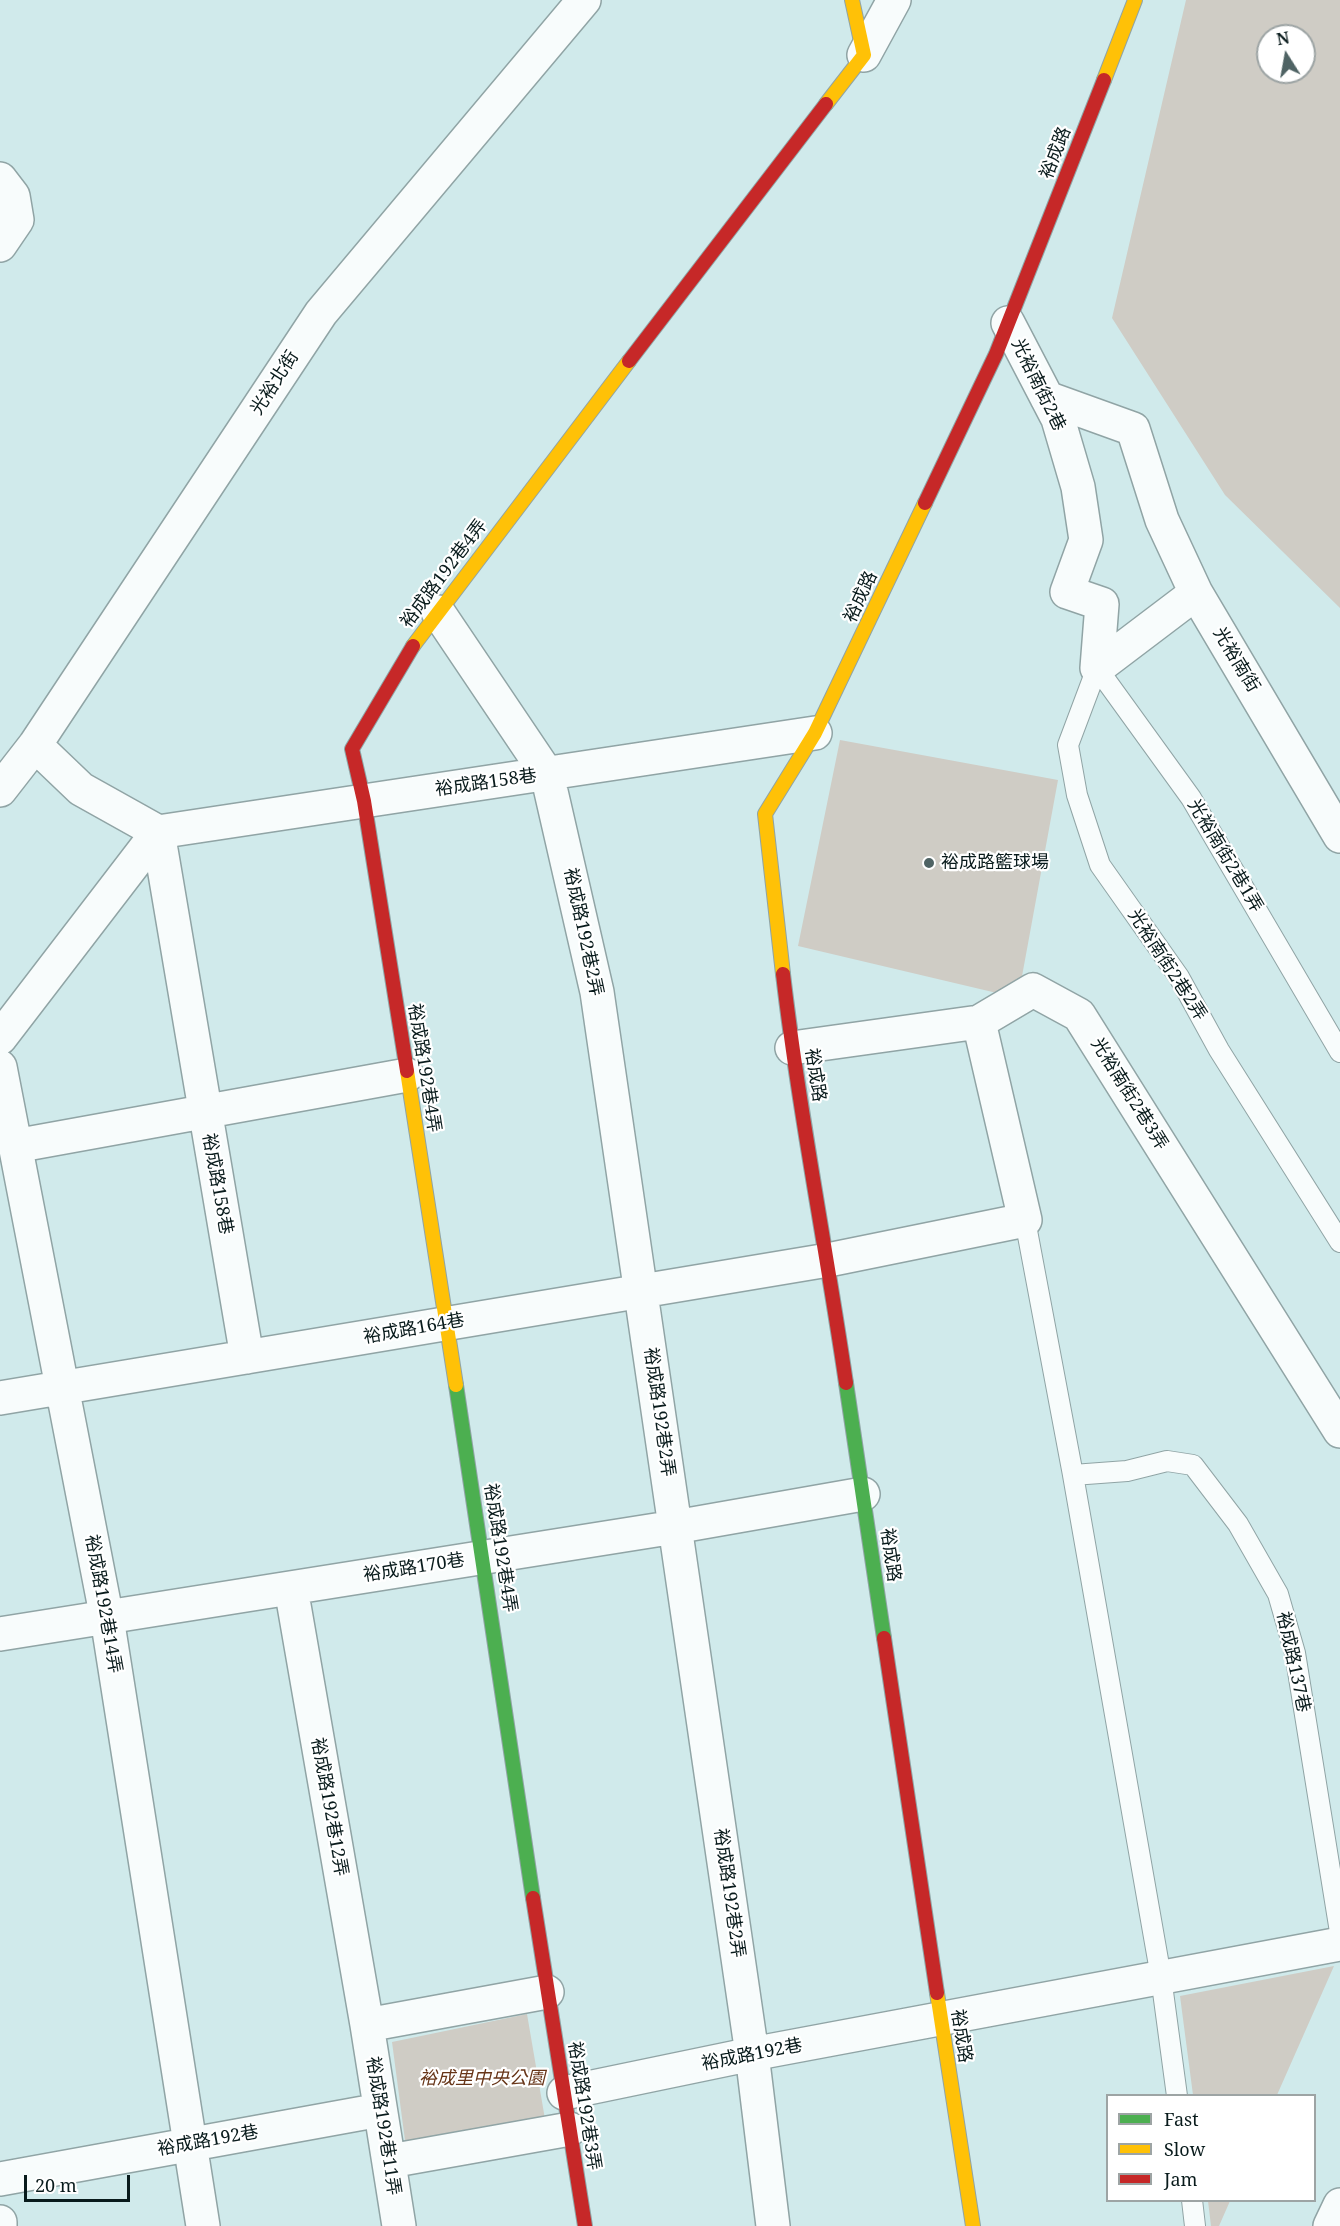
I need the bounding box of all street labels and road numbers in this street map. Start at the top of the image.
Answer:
street label: 裕成路 [1036,124,1076,182]
street label: 光裕南街2巷 [1006,335,1070,435]
street label: 光裕北街 [246,347,304,419]
street label: 裕成路192巷4弄 [396,515,492,633]
street label: 裕成路 [840,568,882,626]
street label: 光裕南街 [1208,624,1264,696]
street label: 裕成路158巷 [434,765,538,801]
street label: 光裕南街2巷1弄 [1183,796,1267,916]
street label: 裕成路192巷2弄 [559,866,607,998]
street label: 光裕南街2巷2弄 [1123,905,1211,1025]
street label: 裕成路192巷4弄 [403,1002,445,1134]
street label: 光裕南街2巷3弄 [1086,1034,1172,1154]
street label: 裕成路 [800,1047,830,1103]
street label: 裕成路158巷 [197,1132,237,1236]
street label: 裕成路164巷 [362,1309,466,1349]
street label: 裕成路192巷2弄 [639,1346,679,1478]
street label: 裕成路192巷4弄 [479,1482,521,1614]
street label: 裕成路 [876,1527,904,1583]
street label: 裕成路192巷14弄 [80,1533,126,1675]
street label: 裕成路170巷 [362,1549,466,1587]
street label: 裕成路137巷 [1272,1610,1314,1714]
street label: 裕成路192巷12弄 [306,1736,352,1878]
street label: 裕成路192巷2弄 [709,1827,749,1959]
street label: 裕成路 [946,2008,976,2064]
street label: 裕成路192巷 [700,2035,804,2075]
street label: 裕成路192巷3弄 [563,2040,605,2172]
street label: 裕成路192巷11弄 [361,2055,405,2197]
street label: 裕成路192巷 [156,2121,260,2161]

